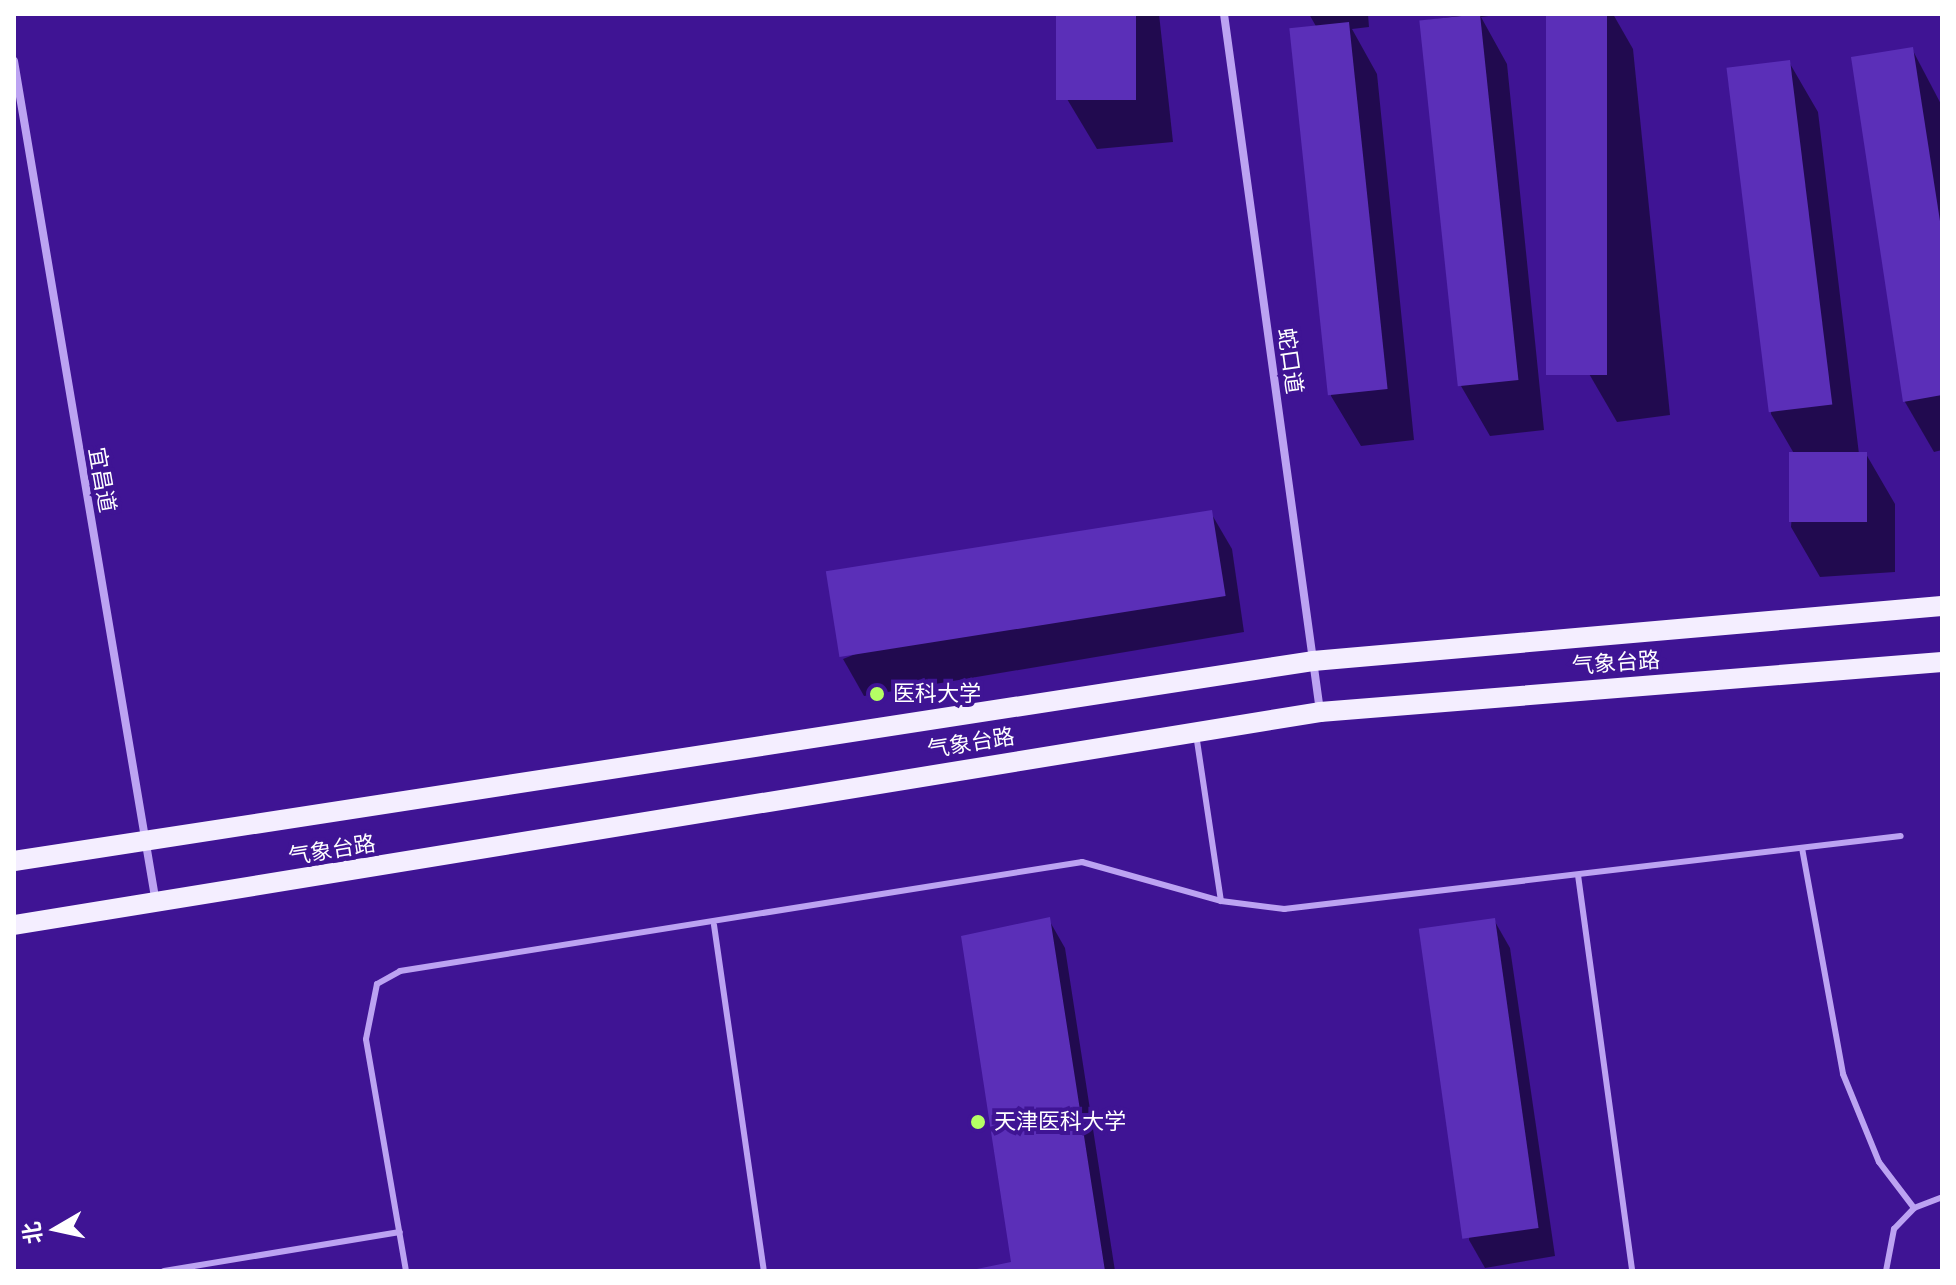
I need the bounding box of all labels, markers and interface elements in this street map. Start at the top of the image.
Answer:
street label: 蛇口道 [1272,326,1308,396]
street label: 宜昌道 [83,445,121,515]
street label: 气象台路 [1571,647,1661,679]
place label: 医科大学 [893,681,981,707]
marker: 医科大学 [868,685,886,703]
street label: 气象台路 [925,723,1017,763]
street label: 气象台路 [286,830,378,870]
place label: 天津医科大学 [994,1109,1126,1135]
marker: 天津医科大学 [969,1113,987,1131]
north arrow [16,1189,96,1269]
text: 北 [16,1220,49,1246]

